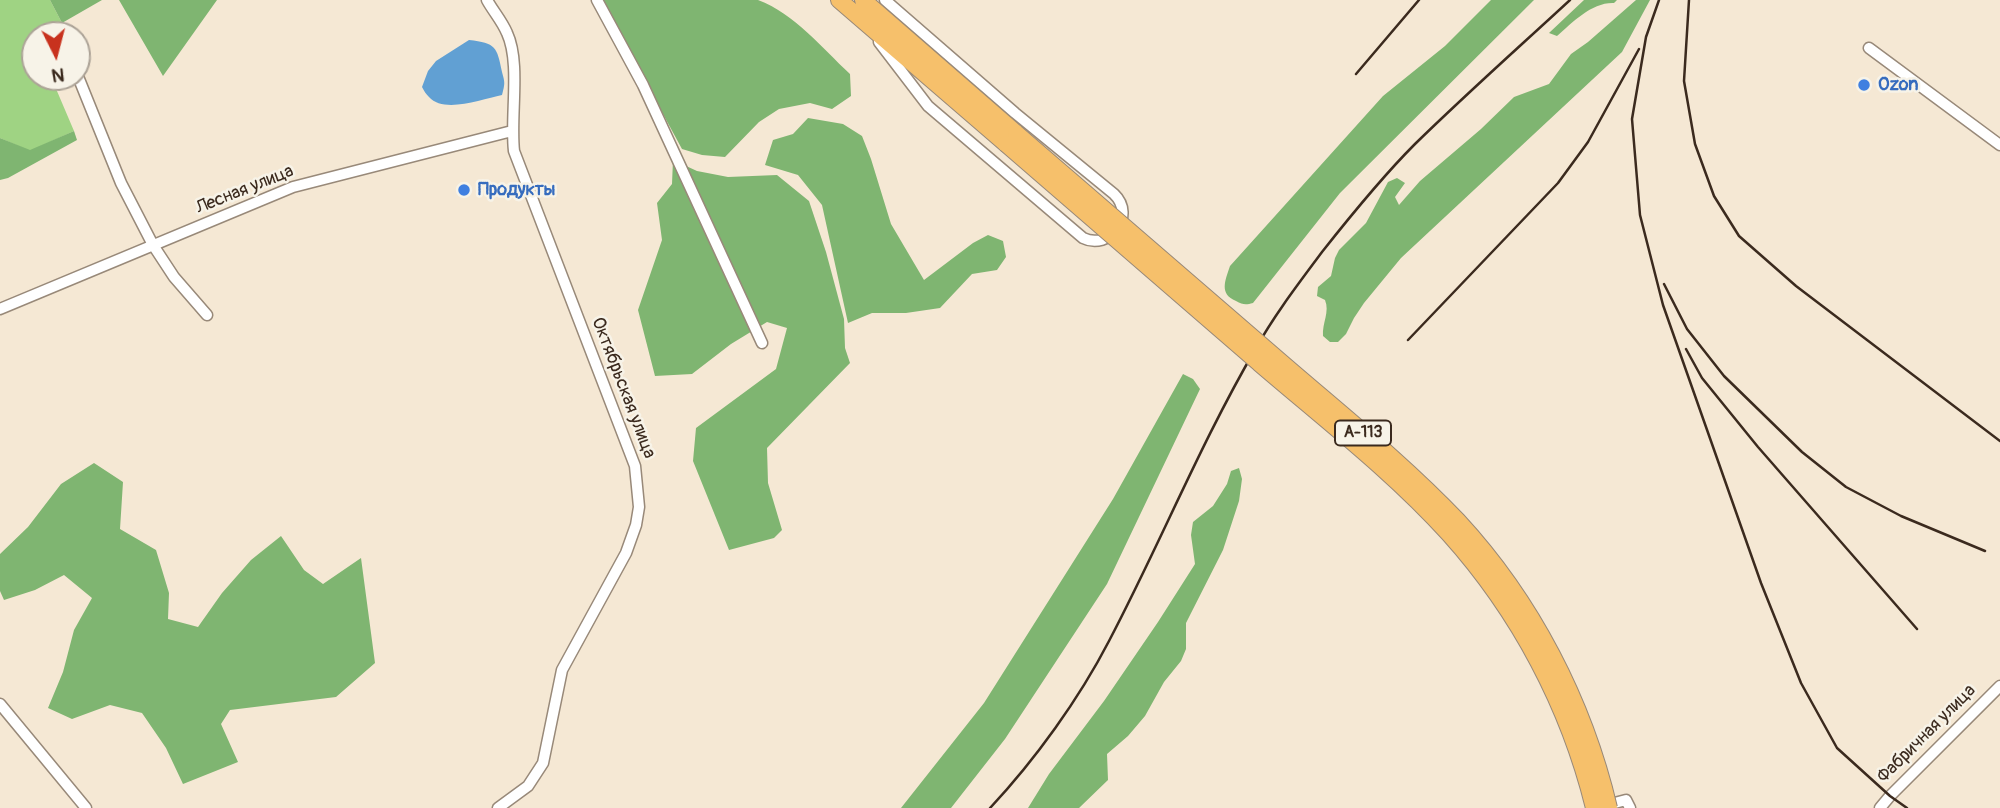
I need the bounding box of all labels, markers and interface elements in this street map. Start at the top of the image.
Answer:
north arrow [21,21,91,91]
text: N [50,62,66,88]
place label: Ozon [1878,74,1918,96]
marker: Ozon [1856,77,1872,93]
street label: Лесная улица [193,161,297,219]
place label: Продукты [478,179,555,201]
marker: Продукты [456,182,472,198]
street label: Октябрьская улица [586,314,660,462]
road number: А-113 [1335,420,1391,446]
street label: Фабричная улица [1873,680,1981,788]

